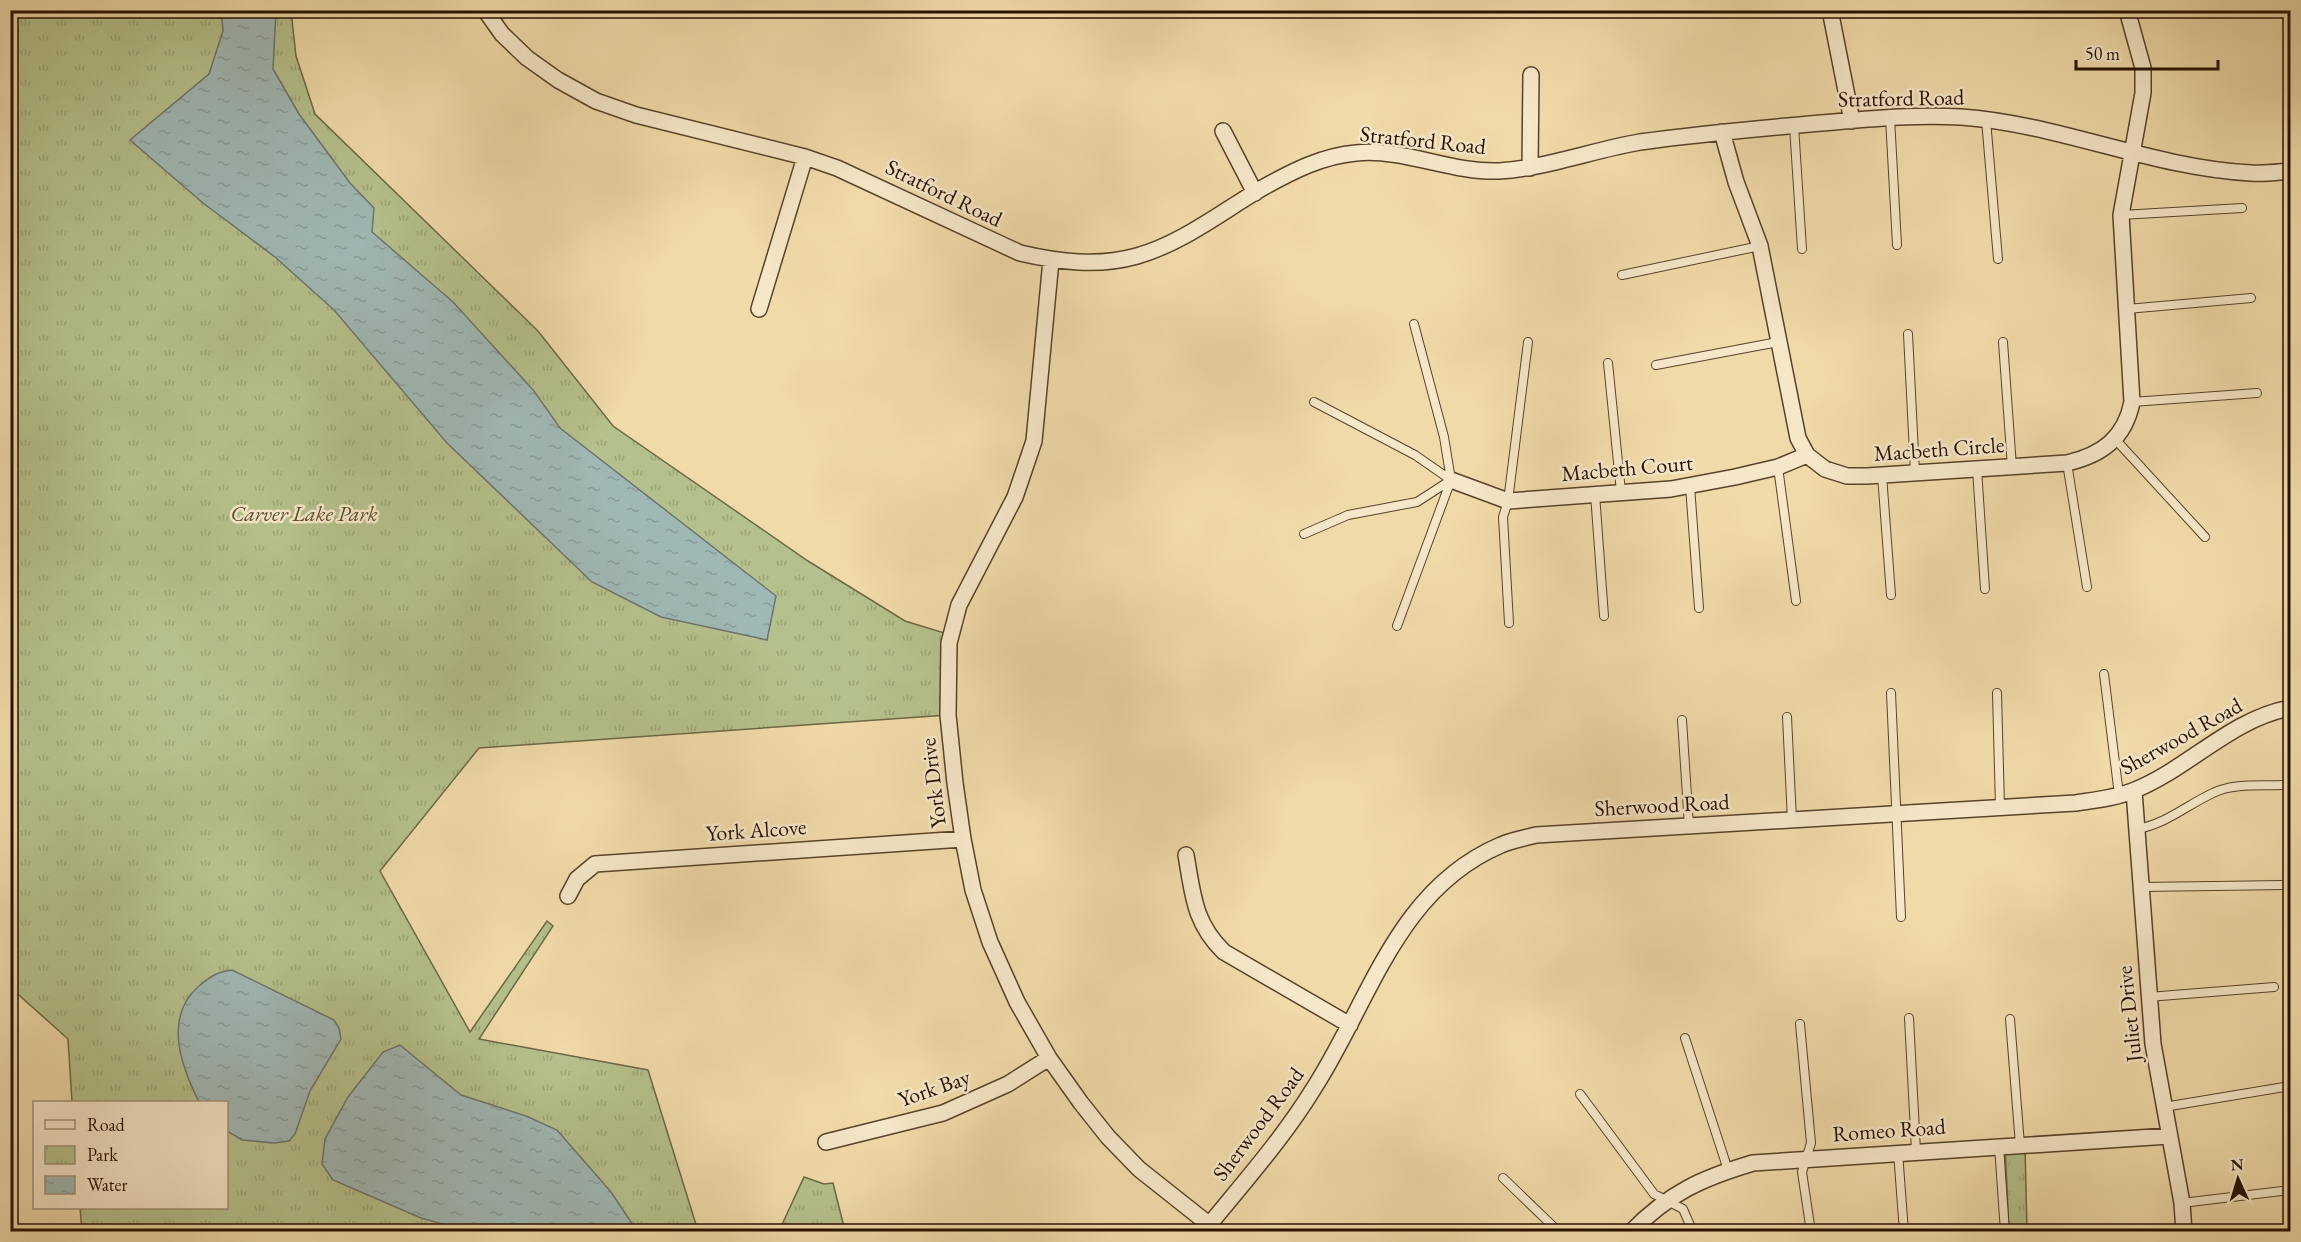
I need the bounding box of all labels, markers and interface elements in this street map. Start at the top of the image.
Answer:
scale bar [2076,33,2218,71]
text: 50 m [2085,42,2120,65]
street label: Stratford Road [1838,82,1965,114]
street label: Stratford Road [1359,119,1488,161]
street label: Stratford Road [881,152,1008,234]
street label: Macbeth Circle [1873,430,2006,468]
street label: Macbeth Court [1560,448,1694,488]
park label: Carver Lake Park [230,499,378,528]
street label: Sherwood Road [2115,690,2248,781]
street label: York Drive [913,736,953,830]
street label: Sherwood Road [1594,787,1731,823]
street label: York Alcove [705,812,808,848]
street label: Juliet Drive [2109,964,2149,1066]
street label: Sherwood Road [1206,1061,1311,1187]
street label: York Bay [894,1062,974,1114]
legend [33,1101,228,1209]
street label: Romeo Road [1831,1112,1947,1148]
text: Road [87,1113,126,1136]
text: Park [87,1143,118,1166]
north arrow [2208,1149,2268,1209]
text: N [2230,1154,2244,1175]
text: Water [87,1173,128,1196]

